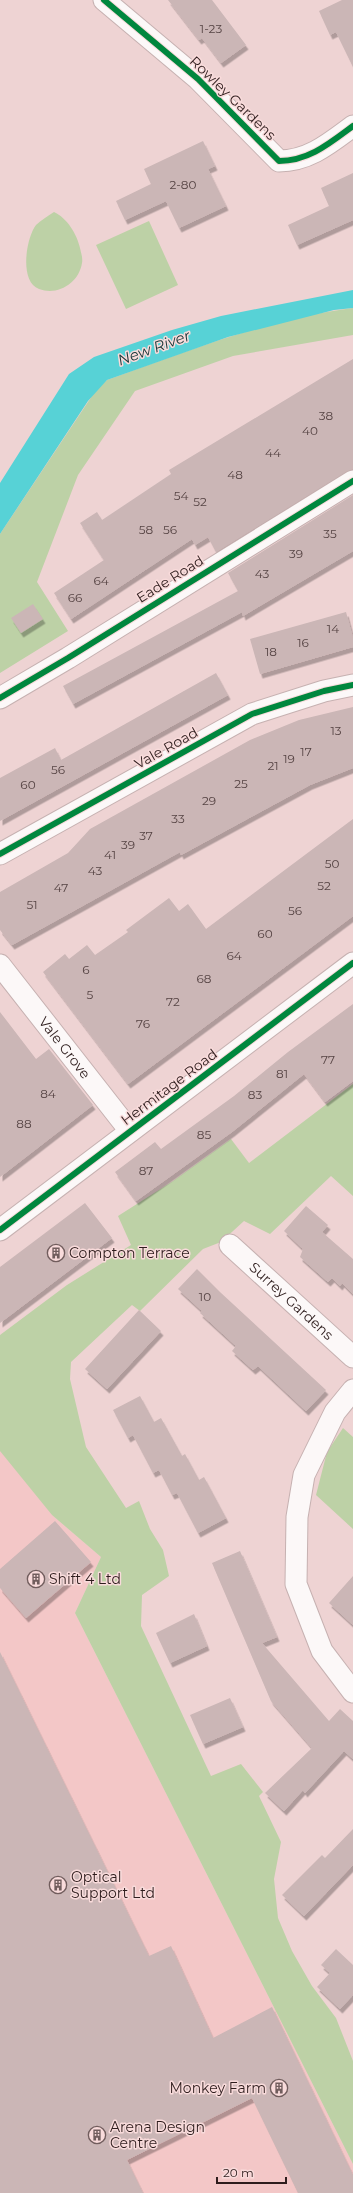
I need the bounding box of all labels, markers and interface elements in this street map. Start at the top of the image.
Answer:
house number: 1-23 [200,21,222,36]
street label: Rowley Gardens [186,52,280,144]
house number: 2-80 [170,177,197,192]
water label: New River [115,325,194,369]
house number: 38 [319,408,334,423]
house number: 40 [302,423,318,438]
house number: 44 [265,445,281,460]
house number: 48 [227,467,243,482]
house number: 54 [174,488,188,503]
house number: 52 [193,494,207,509]
house number: 58 [139,522,154,537]
house number: 56 [163,522,177,537]
house number: 35 [323,526,337,541]
house number: 39 [289,546,303,561]
street label: Eade Road [133,551,207,607]
house number: 43 [255,566,269,581]
house number: 64 [93,573,109,588]
house number: 66 [68,590,82,605]
house number: 14 [327,621,339,636]
house number: 16 [297,635,309,650]
house number: 18 [265,644,277,659]
street label: Vale Road [131,723,201,773]
house number: 13 [330,723,342,738]
house number: 17 [300,744,312,759]
house number: 19 [283,751,295,766]
house number: 21 [267,758,279,773]
house number: 56 [51,762,65,777]
house number: 25 [234,776,248,791]
house number: 60 [20,777,36,792]
house number: 29 [202,793,216,808]
house number: 33 [171,811,185,826]
house number: 37 [139,828,153,843]
house number: 39 [121,837,135,852]
house number: 41 [104,847,116,862]
house number: 50 [325,856,339,871]
house number: 43 [88,863,102,878]
house number: 52 [317,878,331,893]
house number: 47 [54,880,68,895]
house number: 51 [26,897,38,912]
house number: 56 [288,903,302,918]
house number: 60 [257,926,273,941]
house number: 64 [226,948,242,963]
house number: 6 [82,962,90,977]
house number: 68 [197,971,212,986]
house number: 5 [87,987,94,1002]
house number: 72 [166,994,180,1009]
street label: Vale Grove [35,1013,95,1082]
house number: 76 [136,1016,150,1031]
street label: Hermitage Road [117,1045,221,1129]
house number: 77 [321,1052,335,1067]
house number: 81 [276,1066,288,1081]
house number: 84 [40,1086,56,1101]
house number: 83 [248,1087,262,1102]
house number: 88 [16,1116,32,1131]
house number: 85 [197,1127,211,1142]
house number: 87 [139,1163,153,1178]
building icon: Compton Terrace [46,1243,66,1263]
place label: Compton Terrace [69,1244,190,1262]
street label: Surrey Gardens [246,1258,337,1344]
house number: 10 [199,1289,211,1304]
building icon: Shift 4 Ltd [26,1569,46,1589]
place label: Shift 4 Ltd [49,1570,121,1588]
place label: Optical Support Ltd [71,1868,155,1902]
building icon: Optical Support Ltd [48,1875,68,1895]
building icon: Monkey Farm [269,2078,289,2098]
place label: Monkey Farm [170,2079,266,2097]
place label: Arena Design Centre [110,2118,205,2152]
building icon: Arena Design Centre [87,2125,107,2145]
scale bar [217,2159,286,2185]
text: 20 m [223,2165,254,2180]

